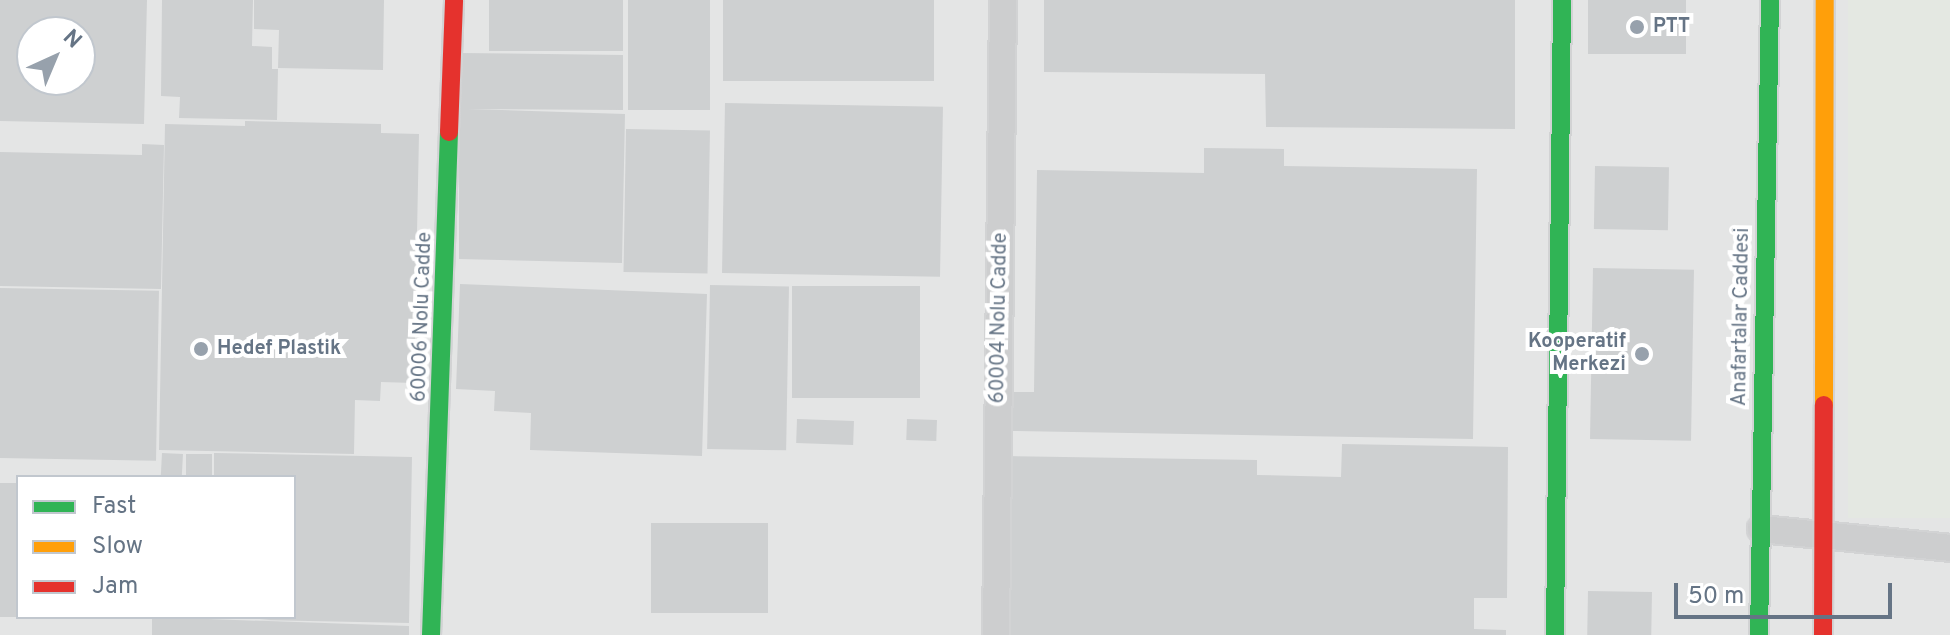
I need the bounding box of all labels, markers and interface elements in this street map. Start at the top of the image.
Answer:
place label: PTT [1653,15,1690,39]
north arrow [16,16,96,96]
marker: PTT [1628,18,1646,36]
text: N [57,25,87,55]
street label: Anafartalar Caddesi [1728,228,1756,406]
street label: 60006 Nolu Cadde [408,231,438,403]
street label: 60004 Nolu Cadde [987,232,1013,404]
place label: Kooperatif Merkezi [1528,330,1626,377]
place label: Hedef Plastik [217,337,341,361]
marker: Hedef Plastik [192,340,210,358]
marker: Kooperatif Merkezi [1633,345,1651,363]
legend [16,475,296,619]
text: Fast [92,492,136,522]
text: Slow [92,532,143,562]
scale bar [1678,567,1896,617]
text: Jam [92,572,138,602]
text: 50 m [1688,582,1744,612]

